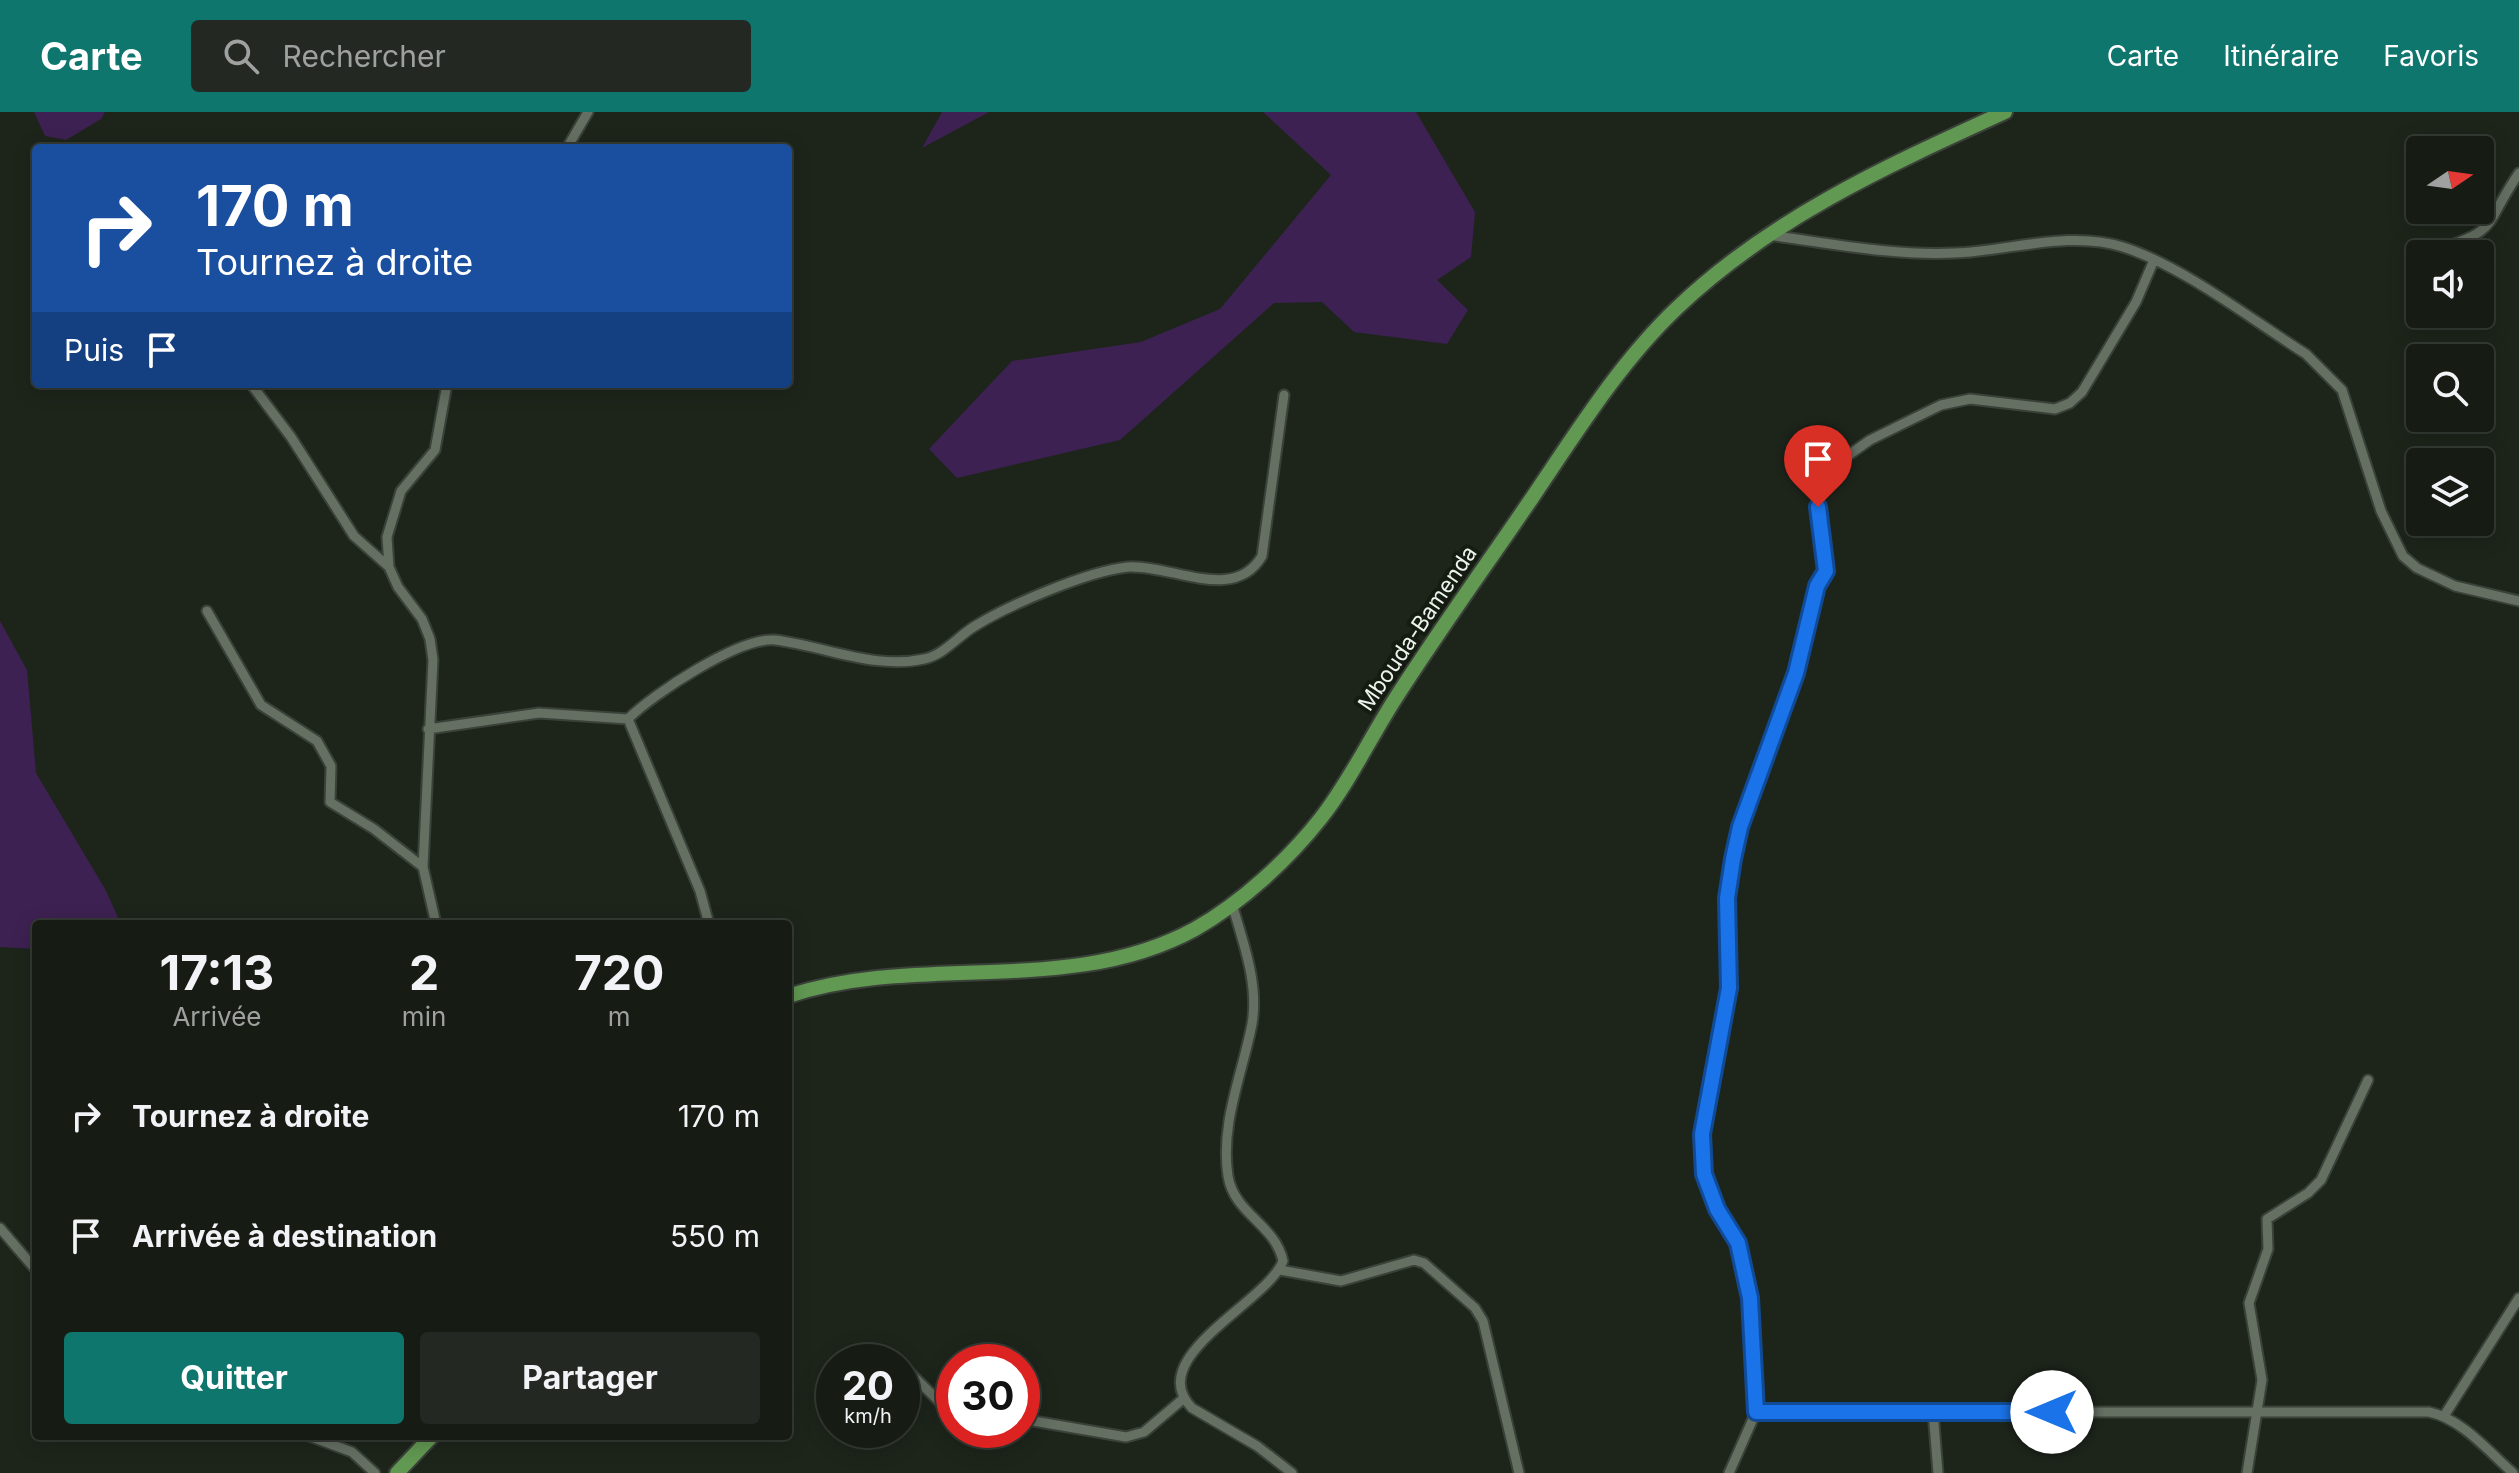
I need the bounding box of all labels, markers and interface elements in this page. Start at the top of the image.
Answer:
search box [191,20,751,92]
text: Carte [40,33,143,79]
icon: search [219,34,263,78]
text: Rechercher [283,38,446,74]
text: Carte [2107,39,2179,73]
text: Itinéraire [2223,39,2339,73]
text: Favoris [2383,39,2479,73]
north arrow [2406,136,2494,224]
map controls [2406,136,2494,536]
text: 170 m [196,172,354,240]
icon: right [64,176,168,280]
text: Tournez à droite [196,240,473,284]
button: sound [2406,240,2494,328]
icon: arrive [140,328,184,372]
text: Puis [64,332,124,368]
button: search [2406,344,2494,432]
pin [1784,425,1852,507]
icon: arrive [1796,437,1840,481]
button: layers [2406,448,2494,536]
street label: Mbouda-Bamenda [1352,541,1482,715]
text: 17:13 [160,943,274,1002]
text: 2 [409,943,439,1002]
text: 720 [574,943,664,1002]
text: Arrivée [172,1001,261,1032]
text: min [402,1001,446,1032]
text: m [608,1001,631,1032]
icon: right [64,1094,108,1138]
text: Tournez à droite [132,1098,369,1134]
text: 170 m [678,1098,760,1134]
icon: arrive [64,1214,108,1258]
text: Arrivée à destination [132,1218,437,1254]
text: 550 m [670,1218,760,1254]
button: Quitter [64,1332,404,1424]
button: Partager [420,1332,760,1424]
speed limit sign: 30 [936,1344,1040,1448]
text: 20 [842,1361,894,1410]
position arrow [2010,1370,2094,1454]
text: km/h [844,1404,892,1428]

